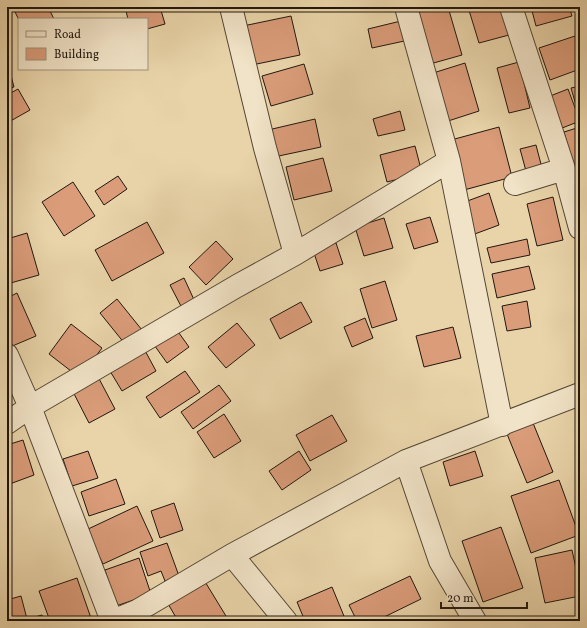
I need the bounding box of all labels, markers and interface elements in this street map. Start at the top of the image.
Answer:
legend [18,18,148,70]
text: Road [54,27,81,43]
text: Building [54,47,99,63]
scale bar [441,584,527,610]
text: 20 m [447,591,474,607]

